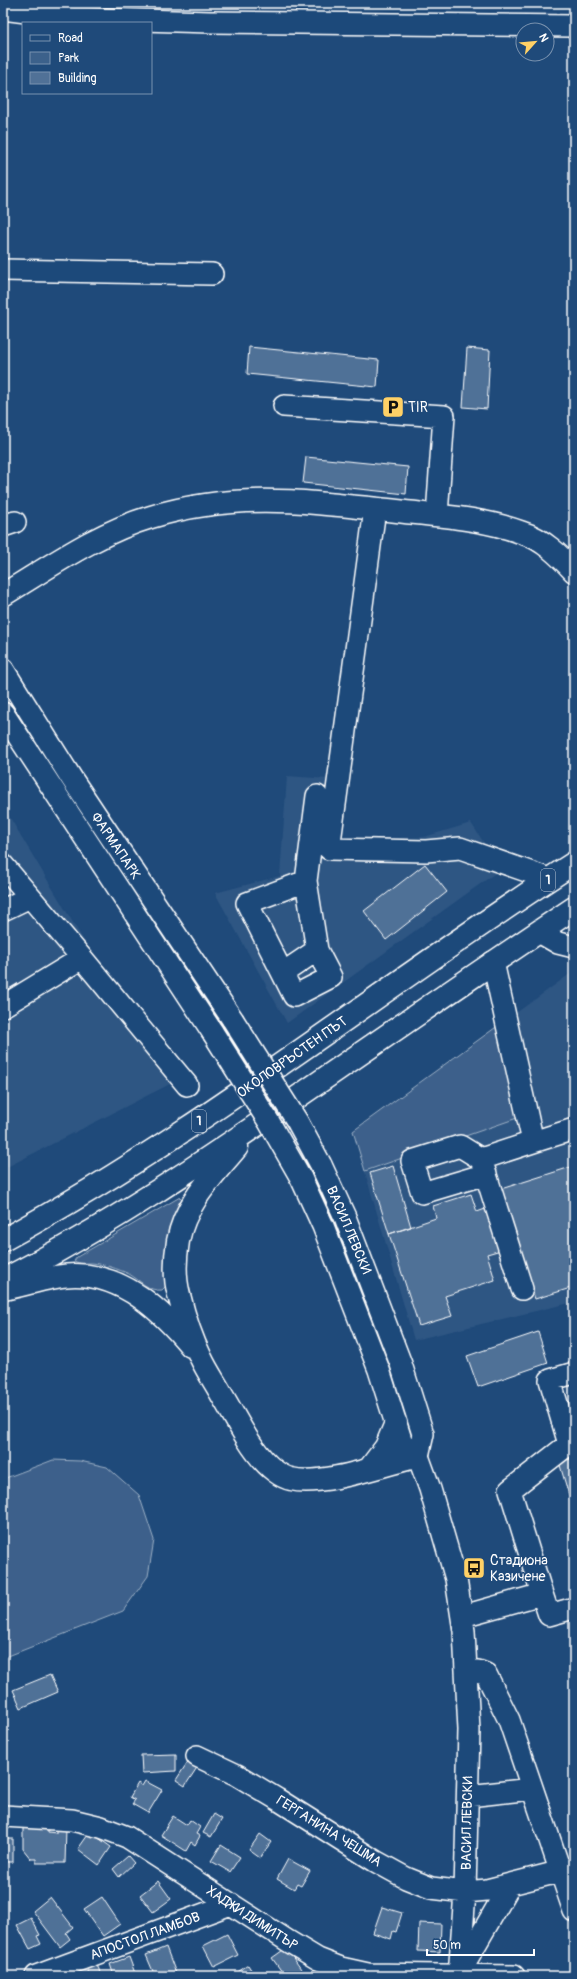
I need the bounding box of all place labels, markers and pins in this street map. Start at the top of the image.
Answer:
parking icon: TIR [380,394,406,420]
place label: TIR [408,399,428,416]
place label: Стадиона Казичене [490,1552,548,1585]
bus stop icon: Стадиона Казичене [461,1555,487,1581]

